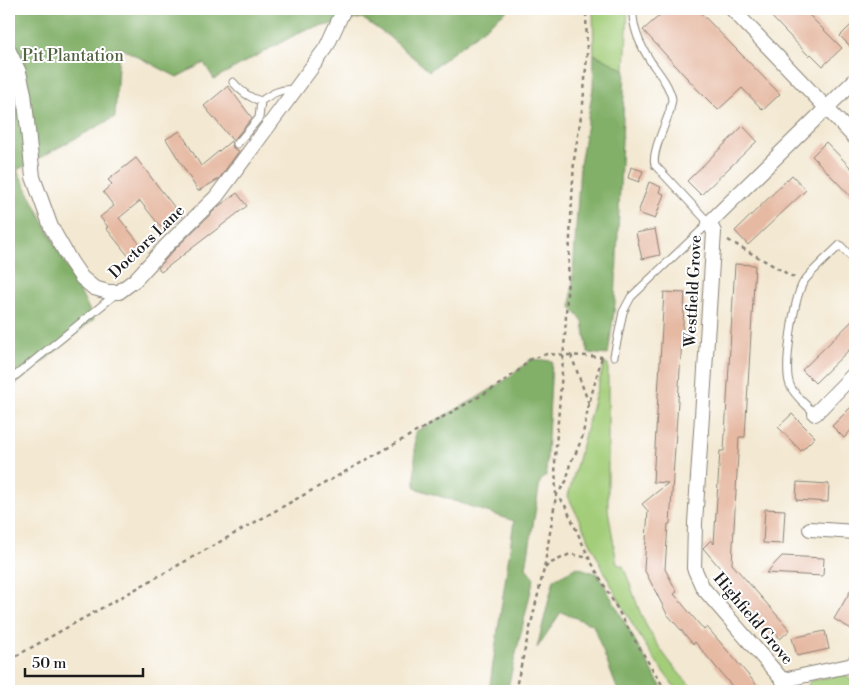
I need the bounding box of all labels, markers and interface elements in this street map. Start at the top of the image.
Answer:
park label: Pit Plantation [22,46,124,66]
street label: Doctors Lane [105,201,189,283]
street label: Westfield Grove [680,234,706,349]
street label: Highfield Grove [709,569,798,669]
scale bar [25,645,142,677]
text: 50 m [32,654,66,673]

